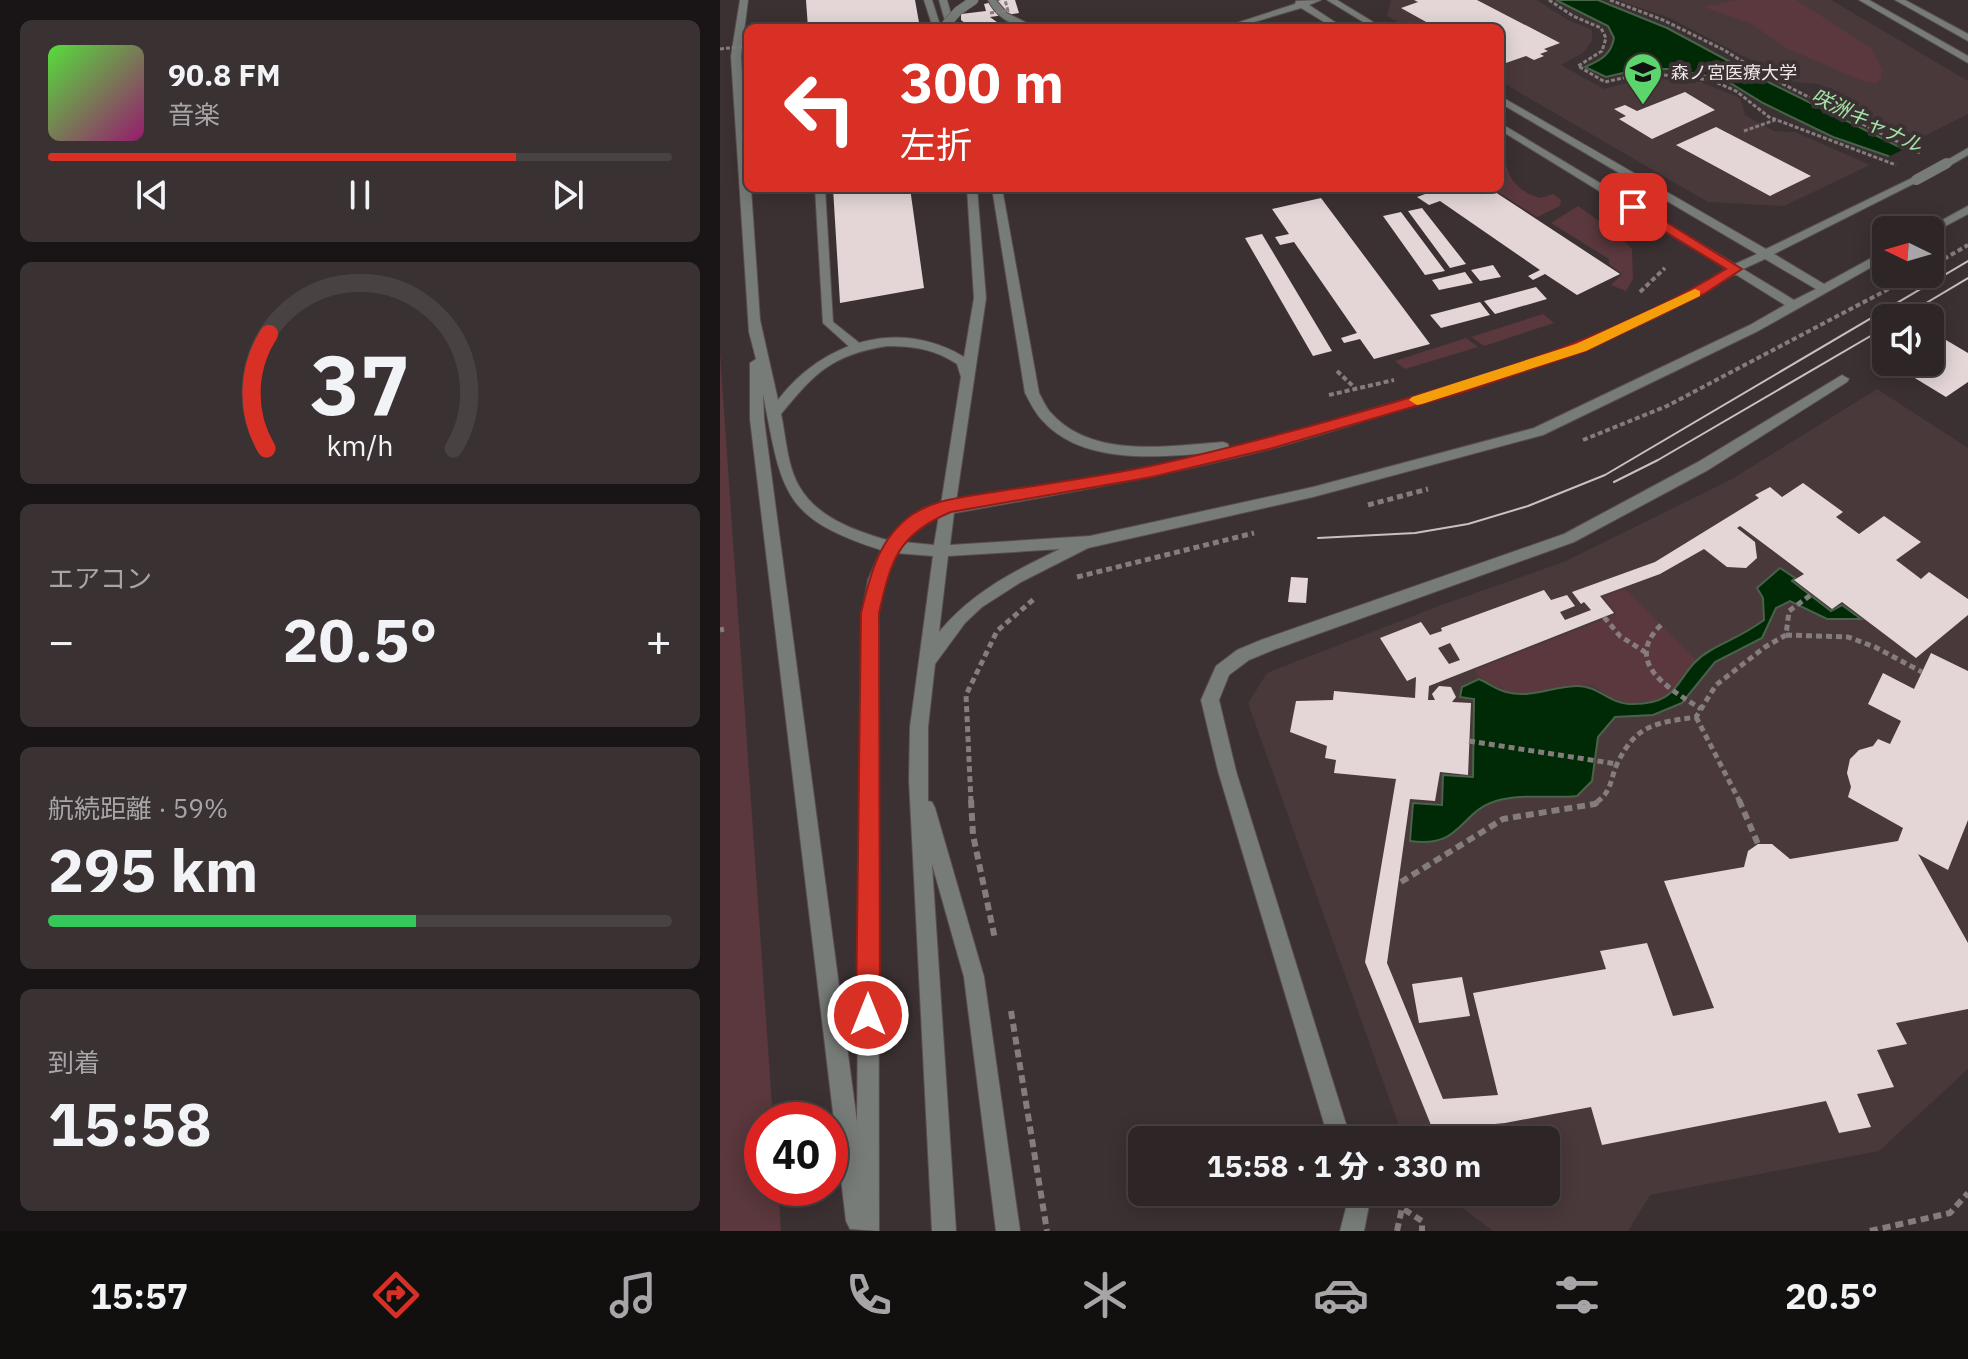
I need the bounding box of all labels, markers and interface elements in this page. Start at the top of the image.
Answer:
text: 300 m [900,46,1064,118]
school or university icon: 森ノ宮医療大学 [1622,51,1664,106]
text: 90.8 FM [168,55,281,94]
icon: left [768,56,872,160]
place label: 森ノ宮医療大学 [1671,61,1797,84]
water label: 咲洲キャナル [1807,82,1928,159]
text: 音楽 [168,97,220,131]
text: 左折 [900,121,972,168]
icon: previous [130,173,174,217]
icon: pause [338,173,382,217]
icon: next [546,173,590,217]
pin [1599,173,1667,241]
icon: arrive [1611,185,1655,229]
north arrow [1872,216,1944,288]
map controls [1872,216,1944,376]
button: sound [1872,304,1944,376]
text: 37 [310,330,410,438]
text: km/h [326,427,394,464]
text: エアコン [48,561,152,595]
text: 20.5° [283,600,437,679]
text: − [48,612,74,669]
text: + [646,612,672,669]
text: 航続距離 · 59% [48,791,228,825]
text: 295 km [48,830,258,909]
position arrow [826,973,910,1057]
text: 到着 [48,1045,100,1079]
text: 15:58 [48,1084,212,1163]
speed limit sign: 40 [744,1102,848,1206]
text: 15:58 · 1 分 · 330 m [1207,1146,1481,1185]
icon: directions [368,1267,424,1323]
icon: music [605,1267,661,1323]
icon: phone [841,1267,897,1323]
icon: climate [1077,1267,1133,1323]
icon: car [1313,1267,1369,1323]
icon: filters [1549,1267,1605,1323]
text: 15:57 [90,1272,188,1319]
text: 20.5° [1785,1272,1878,1319]

